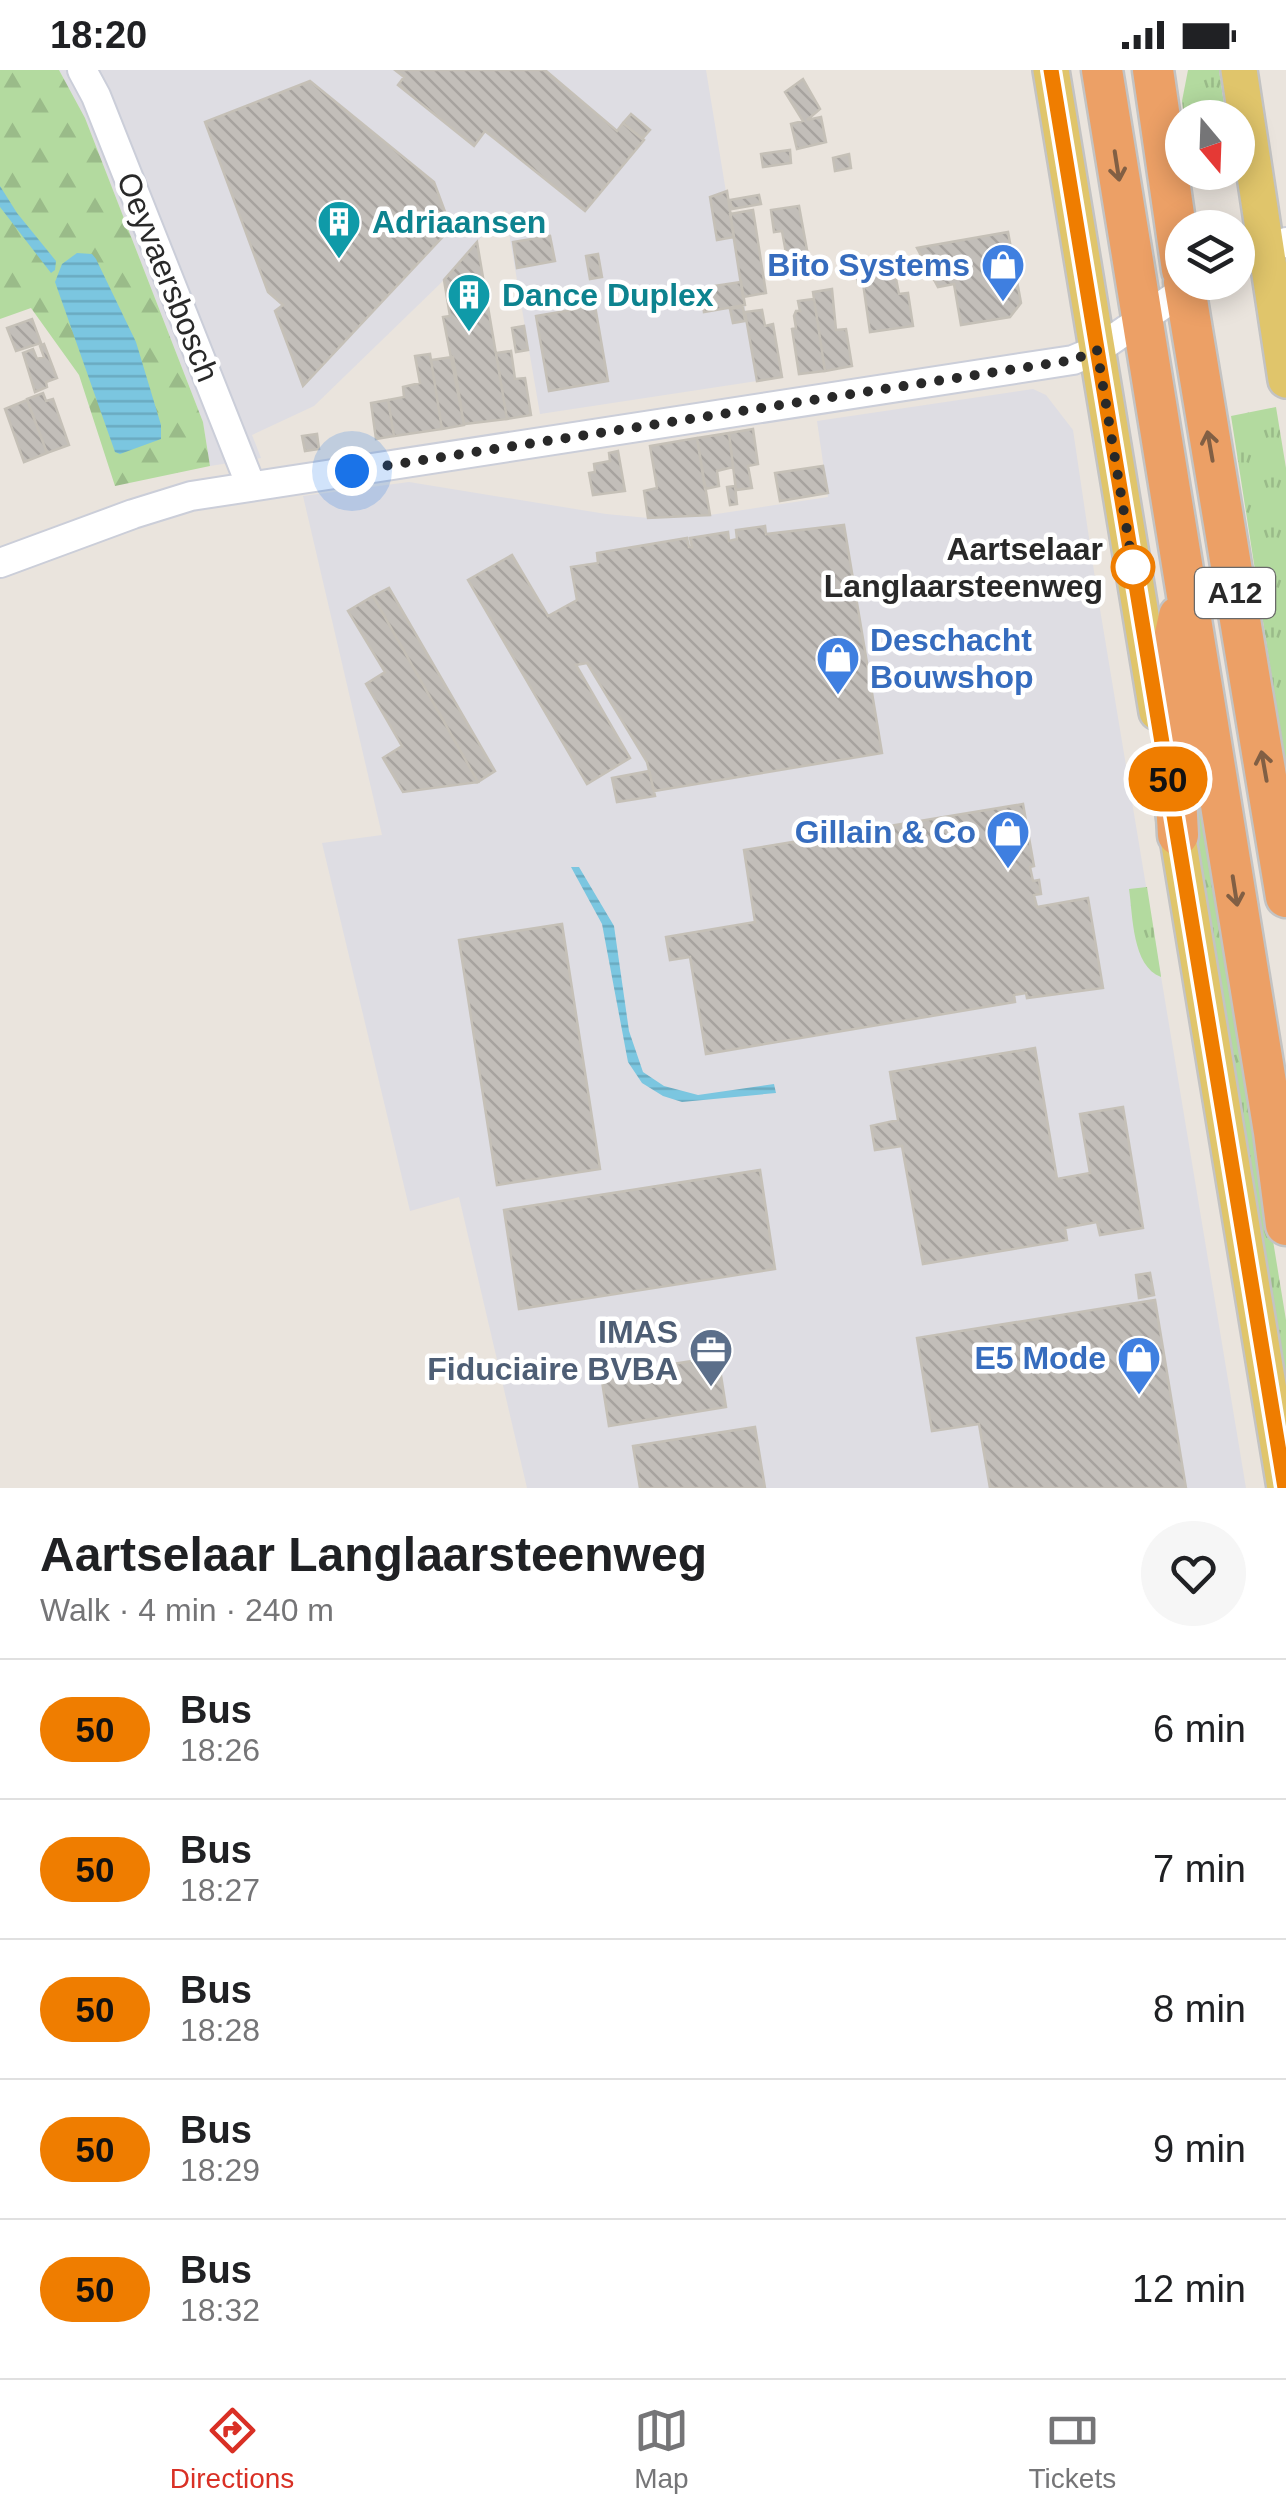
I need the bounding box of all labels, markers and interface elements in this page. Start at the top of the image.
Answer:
text: 18:20 [50,14,147,56]
north arrow [1165,100,1255,190]
map controls [1165,100,1255,300]
one-way arrow [1108,150,1127,182]
street label: Oeyvaersbosch [110,167,226,387]
building icon: Adriaansen [316,199,362,260]
place label: Adriaansen [372,204,546,240]
button: layers [1165,210,1255,300]
shop icon: Bito Systems [980,242,1026,303]
place label: Bito Systems [767,247,970,283]
building icon: Dance Duplex [446,272,492,333]
place label: Dance Duplex [502,277,714,313]
one-way arrow [1200,430,1218,462]
your location [327,446,377,496]
place label: Aartselaar Langlaarsteenweg [824,531,1103,604]
marker: Aartselaar Langlaarsteenweg [1112,546,1154,588]
road number: A12 [1195,568,1275,618]
place label: Deschacht Bouwshop [870,622,1034,695]
shop icon: Deschacht Bouwshop [815,635,861,696]
line badge: 50 [1123,746,1213,812]
one-way arrow [1254,750,1273,783]
text: 50 [1149,760,1187,799]
shop icon: Gillain & Co [985,809,1031,870]
place label: Gillain & Co [795,814,976,850]
one-way arrow [1226,875,1245,907]
place label: IMAS Fiduciaire BVBA [427,1314,678,1387]
office icon: IMAS Fiduciaire BVBA [688,1327,734,1388]
shop icon: E5 Mode [1116,1335,1162,1396]
place label: E5 Mode [974,1340,1106,1376]
button: heart [1141,1521,1246,1626]
text: Aartselaar Langlaarsteenweg [40,1528,707,1581]
text: Walk · 4 min · 240 m [40,1592,334,1628]
text: Bus [180,1689,252,1731]
text: 6 min [1153,1708,1246,1750]
text: 50 [76,1710,114,1749]
text: 18:26 [180,1732,260,1768]
text: Bus [180,1829,252,1871]
text: 7 min [1153,1848,1246,1890]
text: 50 [76,1850,114,1889]
text: 18:27 [180,1872,260,1908]
text: Bus [180,1969,252,2011]
text: 8 min [1153,1988,1246,2030]
text: 50 [76,1990,114,2029]
text: 18:28 [180,2012,260,2048]
text: Bus [180,2109,252,2151]
text: 9 min [1153,2128,1246,2170]
text: 50 [76,2130,114,2169]
text: 18:29 [180,2152,260,2188]
text: Bus [180,2249,252,2291]
text: 12 min [1132,2268,1246,2310]
text: 50 [76,2270,114,2309]
text: 18:32 [180,2292,260,2328]
tab: Directions [170,2403,294,2495]
tab: Map [634,2403,689,2495]
tab: Tickets [1029,2403,1116,2495]

